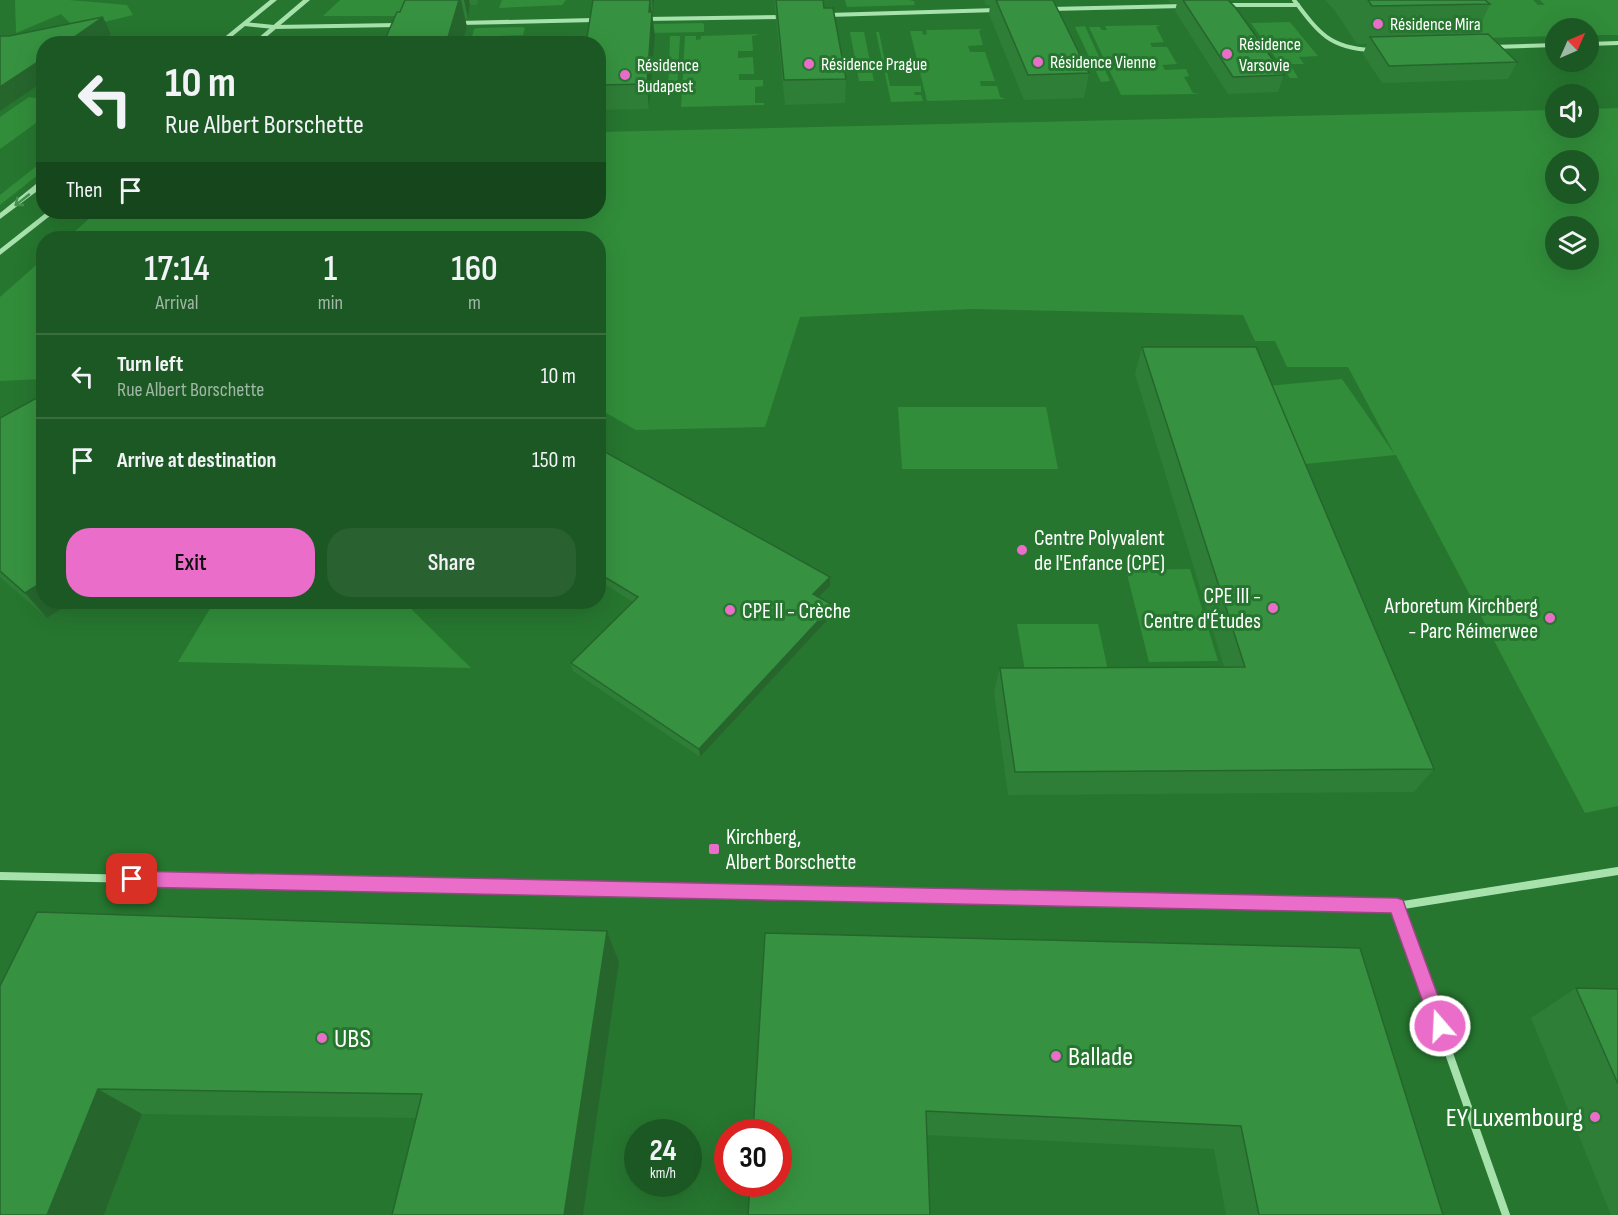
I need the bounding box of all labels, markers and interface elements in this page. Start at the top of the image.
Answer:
place label: Résidence Mira [1390,14,1481,35]
marker: Résidence Mira [1371,17,1385,31]
north arrow [1545,18,1599,72]
map controls [1545,18,1599,270]
place label: Résidence Varsovie [1239,34,1301,76]
marker: Résidence Varsovie [1220,47,1234,61]
place label: Résidence Vienne [1050,52,1156,73]
place label: Résidence Prague [821,54,927,75]
place label: Résidence Budapest [637,55,699,97]
marker: Résidence Vienne [1031,55,1045,69]
marker: Résidence Prague [802,57,816,71]
text: 10 m [165,58,236,109]
icon: left [66,60,144,138]
marker: Résidence Budapest [618,68,632,82]
button: sound [1545,84,1599,138]
text: Rue Albert Borschette [165,109,364,141]
button: search [1545,150,1599,204]
icon: arrive [114,174,147,207]
text: Then [66,177,102,204]
one-way arrow [14,193,30,206]
button: layers [1545,216,1599,270]
text: 17:14 [144,248,210,291]
text: 1 [324,248,337,291]
text: 160 [451,248,498,291]
text: Arrival [155,291,198,315]
text: min [318,291,343,315]
text: m [468,291,481,315]
text: Turn left [117,351,183,378]
icon: left [66,360,99,393]
text: 10 m [541,363,576,390]
text: Rue Albert Borschette [117,378,264,402]
icon: arrive [66,444,99,477]
text: Arrive at destination [117,447,276,474]
text: 150 m [532,447,576,474]
place label: Centre Polyvalent de l'Enfance (CPE) [1034,525,1165,577]
button: Exit [66,528,315,597]
button: Share [327,528,576,597]
marker: Centre Polyvalent de l'Enfance (CPE) [1015,543,1029,557]
place label: CPE III - Centre d'Études [1144,583,1261,635]
place label: Arboretum Kirchberg - Parc Réimerwee [1384,593,1538,645]
place label: CPE II - Crèche [742,598,851,625]
marker: CPE III - Centre d'Études [1266,601,1280,615]
marker: CPE II - Crèche [723,603,737,617]
marker: Arboretum Kirchberg - Parc Réimerwee [1543,611,1557,625]
place label: Kirchberg, Albert Borschette [725,824,856,876]
marker: Kirchberg, Albert Borschette [707,842,721,856]
pin [106,853,157,904]
icon: arrive [115,862,148,895]
position arrow [1408,994,1472,1058]
place label: UBS [334,1023,371,1055]
marker: UBS [315,1031,329,1045]
place label: Ballade [1068,1041,1133,1073]
marker: Ballade [1049,1049,1063,1063]
place label: EY Luxembourg [1446,1102,1583,1134]
marker: EY Luxembourg [1588,1110,1602,1124]
speed limit sign: 30 [714,1119,792,1197]
text: 24 [650,1133,676,1169]
text: km/h [650,1164,676,1183]

